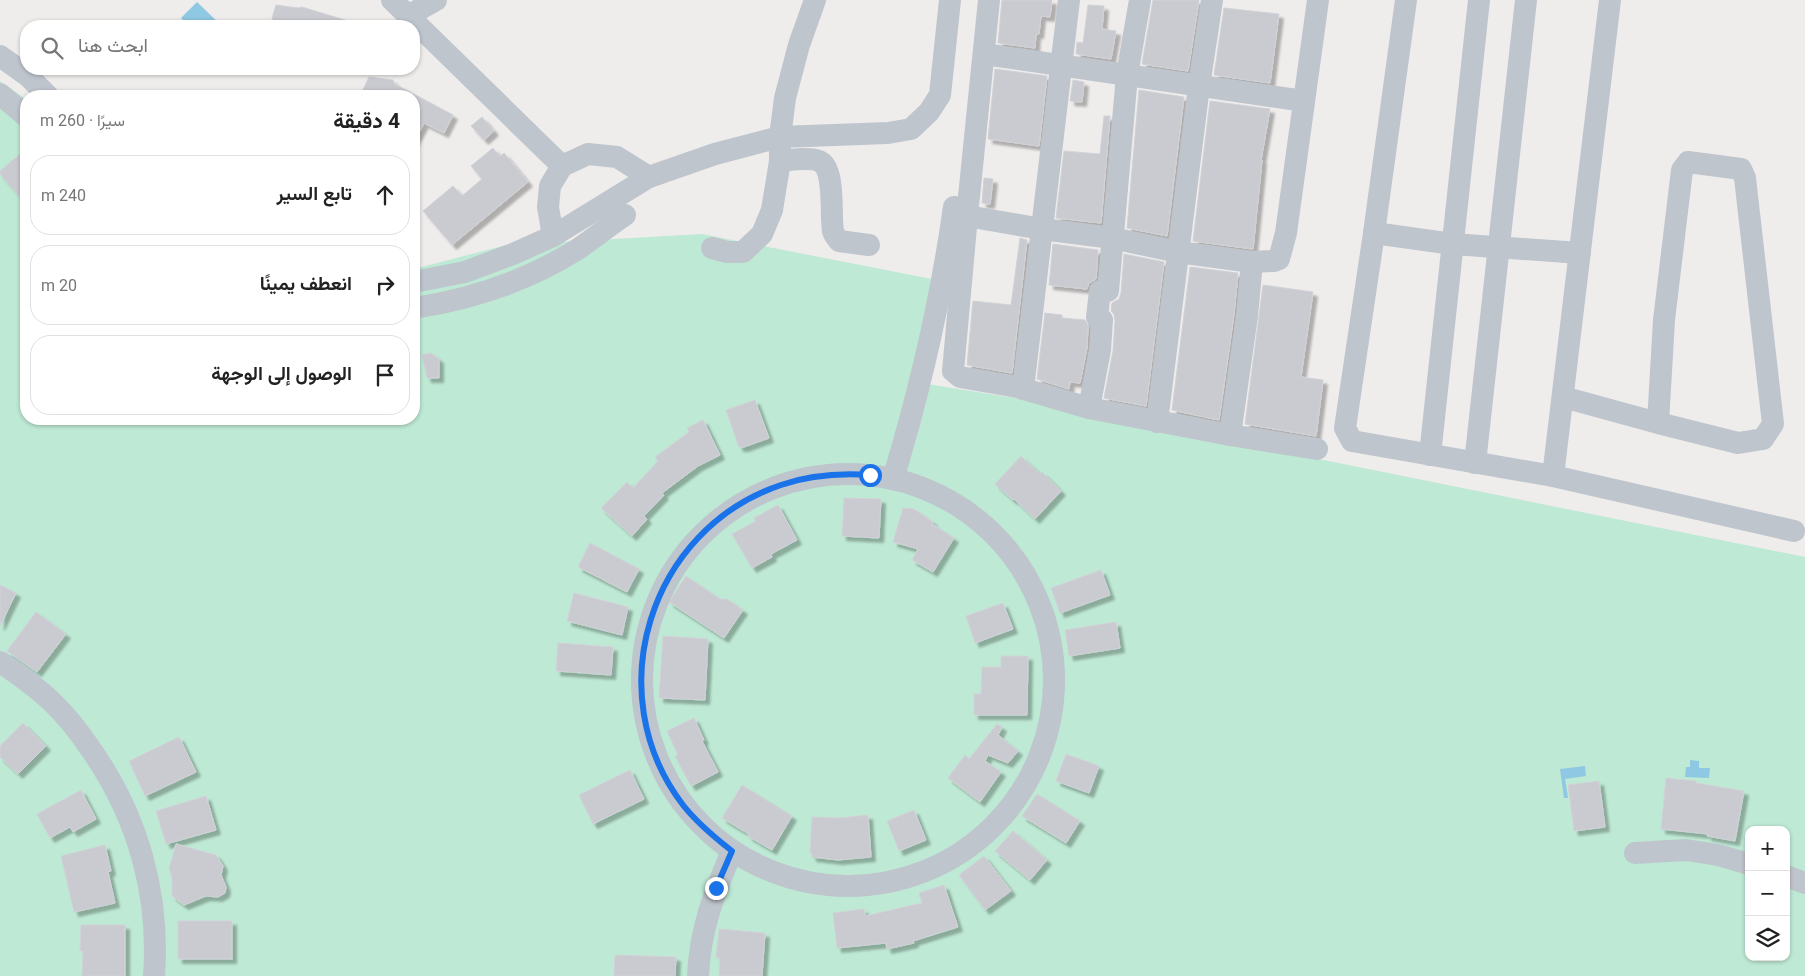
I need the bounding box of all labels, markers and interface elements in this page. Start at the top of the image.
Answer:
search box [20,20,420,75]
icon: search [38,34,66,62]
text: ابحث هنا [78,34,148,57]
text: 4 دقيقة [333,109,400,133]
text: سيرًا · 260 m [40,111,125,130]
icon: ahead [371,181,399,209]
text: تابع السير [276,182,352,205]
text: 240 m [41,186,86,205]
icon: right [371,271,399,299]
text: انعطف يمينًا [260,272,352,295]
text: 20 m [41,276,77,295]
icon: arrive [371,361,399,389]
text: الوصول إلى الوجهة [211,362,352,385]
route start [859,464,882,487]
map controls [1745,826,1790,961]
button: + [1745,826,1790,871]
button: − [1745,871,1790,916]
route end [705,877,728,900]
button: layers [1745,916,1790,961]

